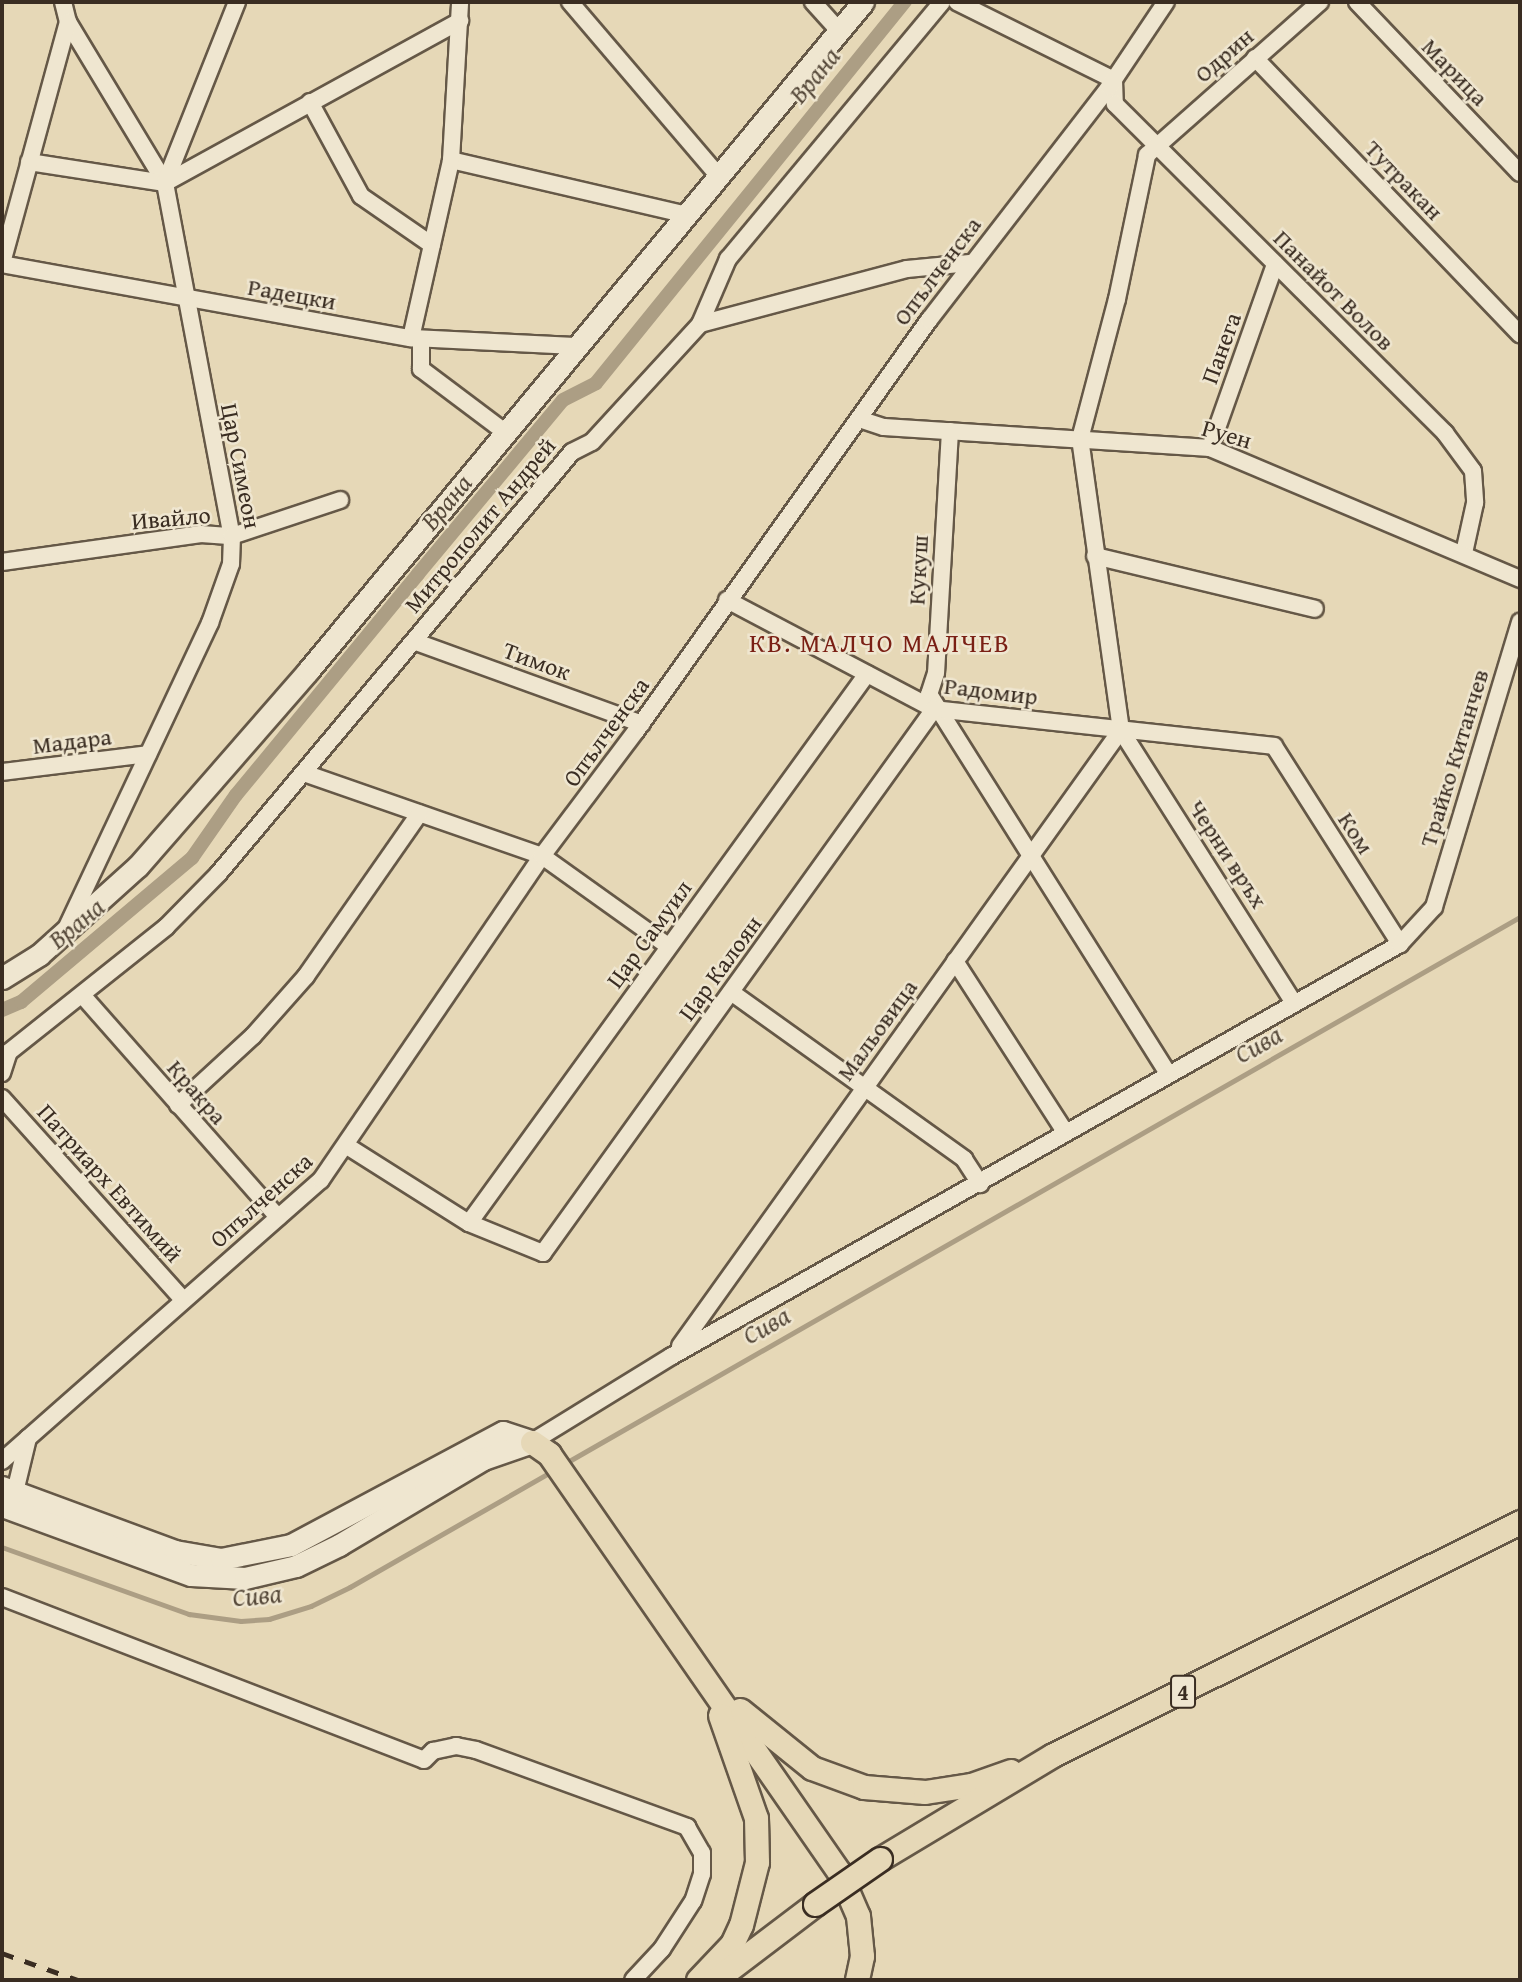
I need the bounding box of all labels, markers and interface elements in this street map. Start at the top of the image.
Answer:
street label: Одрин [1189,22,1259,88]
street label: Марица [1416,32,1494,112]
water label: Врана [782,41,846,109]
street label: Тутракан [1359,134,1449,226]
street label: Опълченска [887,211,987,331]
street label: Панайот Волов [1268,224,1400,356]
street label: Радецки [246,272,338,316]
street label: Панега [1195,308,1247,388]
street label: Цар Симеон [215,401,267,531]
street label: Руен [1199,413,1255,455]
street label: Митрополит Андрей [398,431,562,619]
water label: Врана [414,468,478,536]
street label: Ивайло [130,500,212,536]
street label: Кукуш [902,534,934,606]
district label: КВ. МАЛЧО МАЛЧЕВ [751,627,1009,659]
street label: Тимок [499,636,575,686]
street label: Трайко Китанчев [1413,666,1495,850]
street label: Радомир [943,671,1039,711]
street label: Опълченска [557,672,655,792]
street label: Мадара [31,722,113,760]
street label: Черни връх [1182,794,1274,914]
street label: Ком [1332,807,1380,859]
street label: Цар Самуил [600,874,698,994]
water label: Врана [42,891,110,955]
street label: Цар Калоян [672,910,768,1026]
street label: Мальовица [831,974,923,1086]
water label: Сива [1229,1018,1287,1070]
street label: Кракра [161,1054,233,1130]
street label: Патриарх Евтимий [31,1098,189,1268]
street label: Опълченска [204,1146,318,1254]
water label: Сива [737,1299,795,1351]
water label: Сива [231,1577,283,1613]
road number: 4 [1169,1672,1197,1712]

